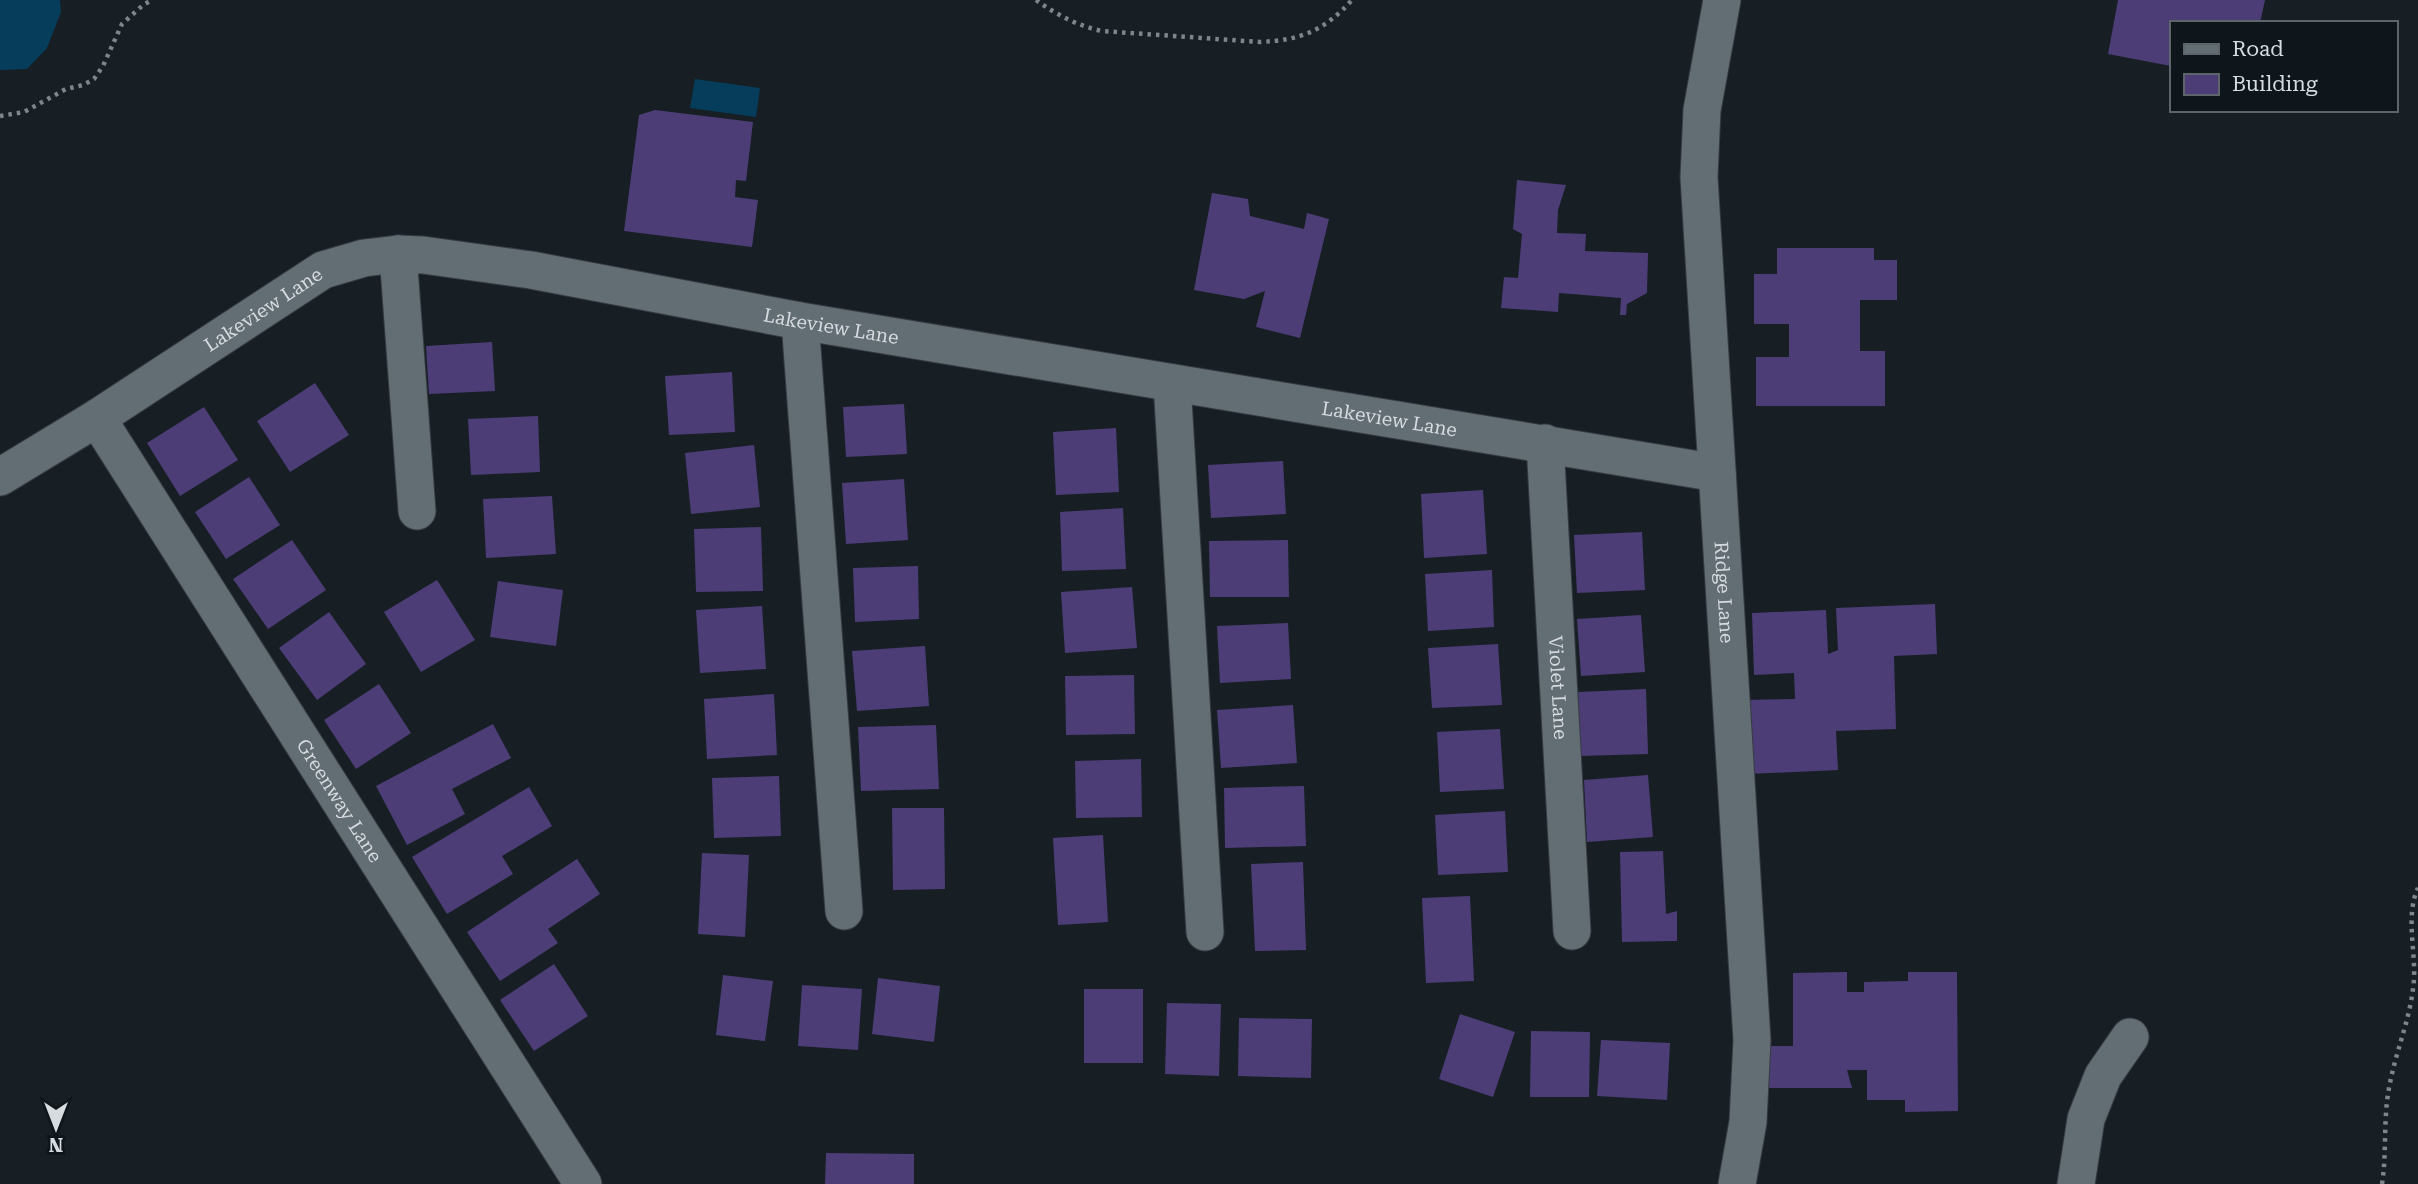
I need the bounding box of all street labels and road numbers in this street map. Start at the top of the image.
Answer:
street label: Lakeview Lane [200,263,327,357]
street label: Lakeview Lane [762,303,900,349]
street label: Lakeview Lane [1320,397,1459,442]
street label: Ridge Lane [1709,541,1739,644]
street label: Violet Lane [1544,635,1572,740]
street label: Greenway Lane [292,735,387,867]

